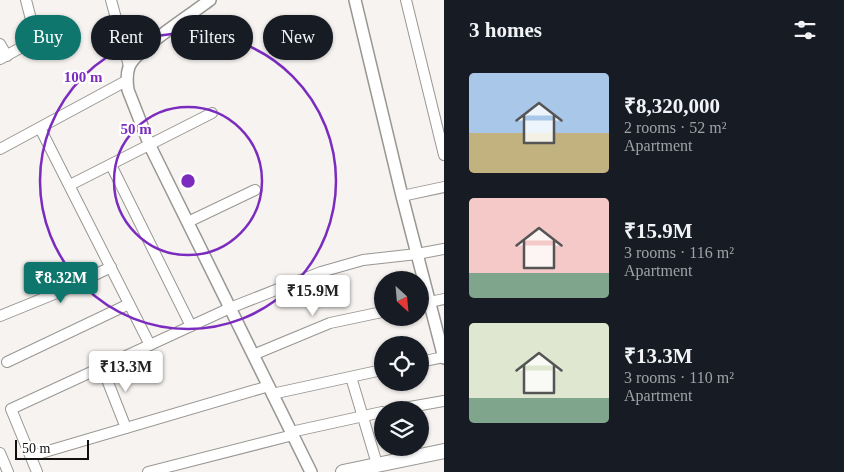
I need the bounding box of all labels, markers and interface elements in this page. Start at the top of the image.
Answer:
chip: Buy [15,15,81,60]
chip: Rent [91,15,161,60]
chip: Filters [171,15,253,60]
chip: New [263,15,333,60]
icon: filters [791,16,819,44]
text: 3 homes [469,18,542,42]
text: 100 m [64,69,103,85]
icon: home [509,93,569,153]
text: ₹8,320,000 [624,94,720,118]
text: 2 rooms · 52 m² [624,119,727,136]
text: 50 m [120,121,152,137]
text: Apartment [624,137,692,154]
centre of rings [179,172,197,190]
icon: home [509,218,569,278]
text: ₹15.9M [624,219,693,243]
text: 3 rooms · 116 m² [624,244,734,261]
pin: ₹8.32M [20,262,102,304]
text: Apartment [624,262,692,279]
text: ₹8.32M [35,269,87,286]
north arrow [374,271,429,326]
map controls [374,271,429,456]
pin: ₹15.9M [272,274,354,317]
text: ₹15.9M [287,282,339,299]
button: locate [374,336,429,391]
icon: home [509,343,569,403]
text: ₹13.3M [624,344,693,368]
pin: ₹13.3M [85,350,167,393]
text: ₹13.3M [100,358,152,375]
text: 3 rooms · 110 m² [624,369,734,386]
text: Apartment [624,387,692,404]
button: layers [374,401,429,456]
scale bar [15,437,89,460]
text: 50 m [22,441,50,456]

